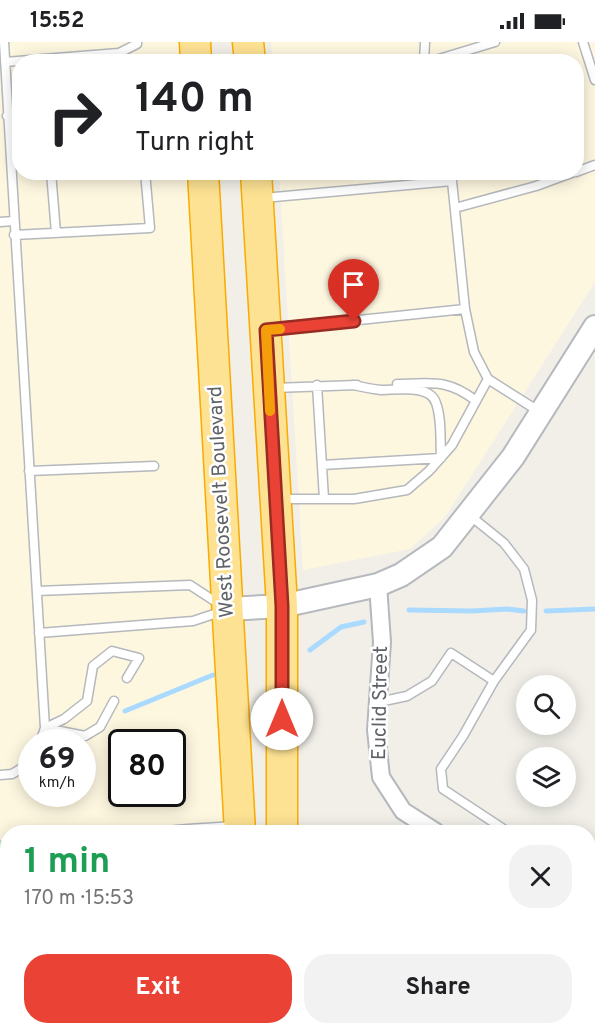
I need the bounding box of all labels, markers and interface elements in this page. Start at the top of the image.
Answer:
text: 15:52 [30,8,85,35]
text: 140 m [135,74,254,127]
icon: right [36,78,114,156]
text: Turn right [135,126,254,160]
pin [328,259,379,321]
icon: arrive [337,268,370,301]
street label: West Roosevelt Boulevard [203,385,241,619]
street label: Euclid Street [367,646,395,760]
map controls [516,675,576,807]
button: search [516,675,576,735]
position arrow [250,687,314,751]
speed limit sign: 80 [108,729,186,807]
text: 69 [39,742,75,779]
button: layers [516,747,576,807]
text: km/h [39,774,75,793]
text: 1 min [24,840,110,886]
button: close [509,845,572,908]
text: 170 m · 15:53 [24,886,134,912]
button: Exit [24,954,292,1023]
button: Share [304,954,572,1023]

